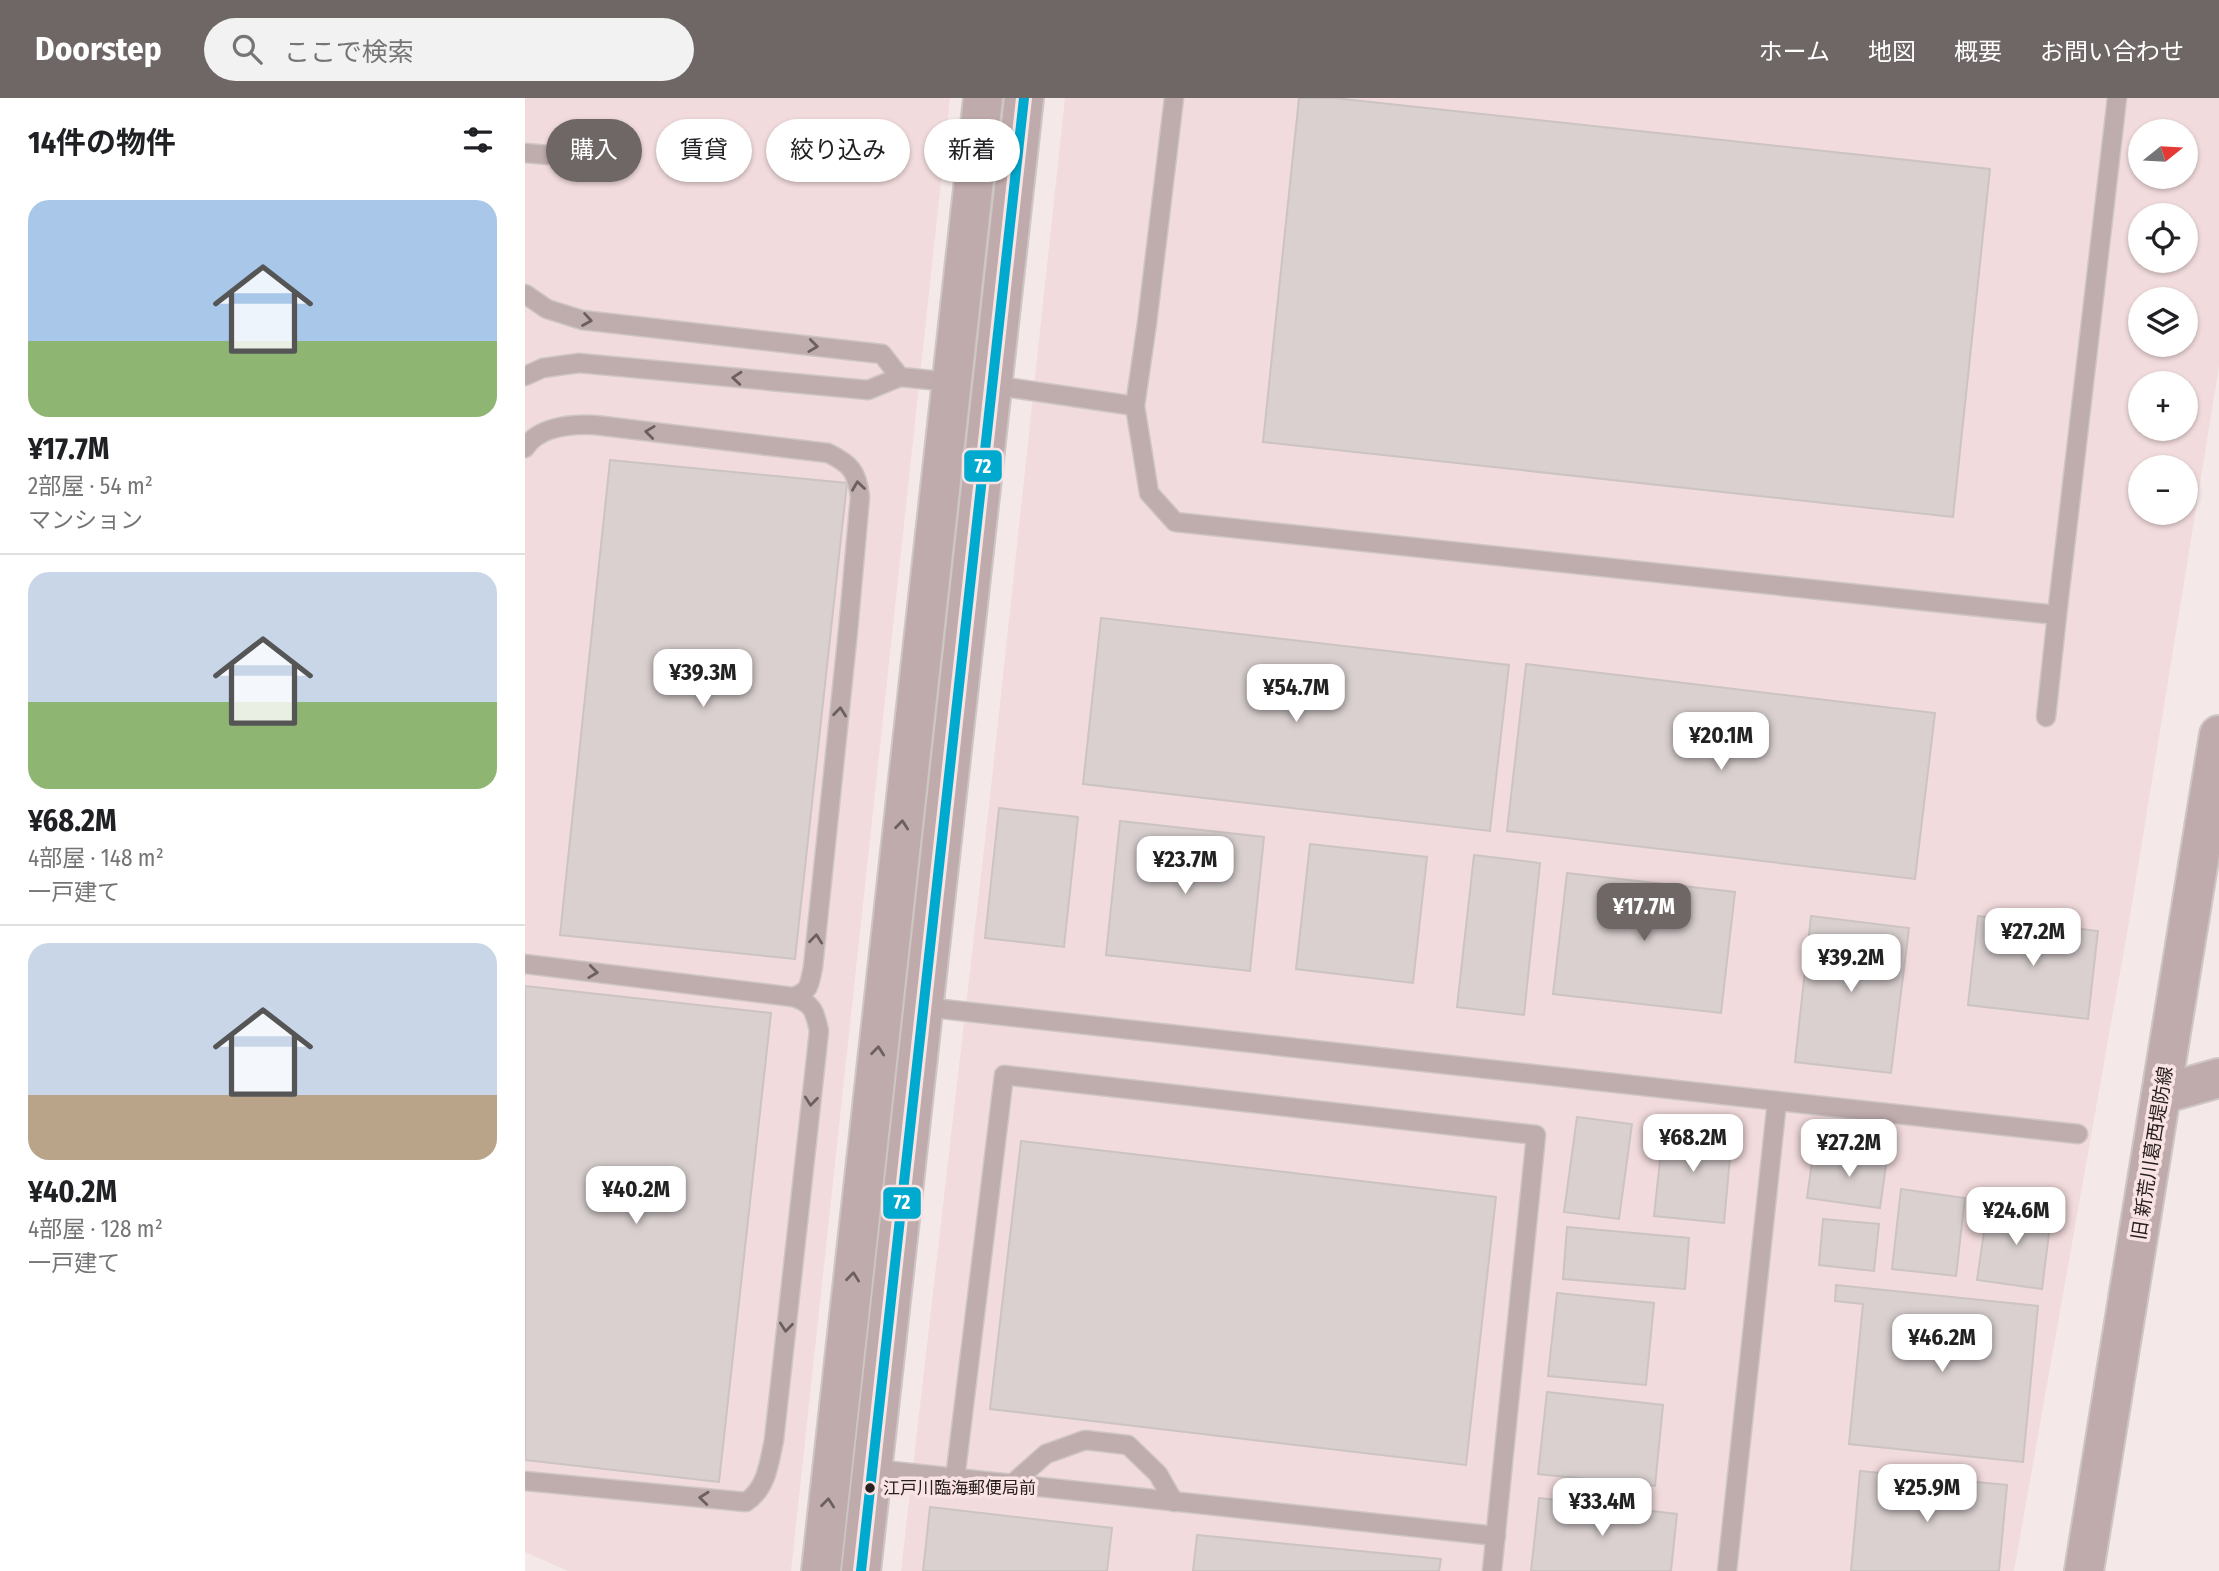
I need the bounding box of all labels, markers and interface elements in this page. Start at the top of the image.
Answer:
search box [204,18,694,81]
text: Doorstep [35,29,162,69]
icon: search [228,30,266,68]
text: ここで検索 [284,37,414,68]
text: ホーム [1759,38,1830,66]
text: 地図 [1868,38,1916,66]
text: 概要 [1954,38,2002,66]
text: お問い合わせ [2040,38,2184,66]
chip: 購入 [546,119,642,182]
chip: 賃貸 [656,119,752,182]
chip: 絞り込み [766,119,910,182]
chip: 新着 [924,119,1020,182]
north arrow [2128,119,2198,189]
map controls [2128,119,2198,525]
icon: filters [459,121,497,159]
text: 14件の物件 [28,125,176,161]
button: locate [2128,203,2198,273]
icon: home [200,246,326,372]
button: layers [2128,287,2198,357]
one-way arrow [581,312,593,327]
one-way arrow [808,338,819,353]
one-way arrow [731,371,742,386]
button: + [2128,371,2198,441]
one-way arrow [644,424,655,439]
text: ¥17.7M [28,431,109,467]
line badge: 72 [963,449,1003,483]
text: 72 [975,455,992,478]
button: − [2128,455,2198,525]
text: 2部屋 · 54 m² [28,472,153,500]
one-way arrow [850,480,865,492]
text: マンション [28,506,143,534]
icon: home [200,618,326,744]
pin: ¥39.3M [646,650,760,709]
text: ¥39.3M [669,658,737,686]
pin: ¥54.7M [1239,664,1353,724]
text: ¥54.7M [1263,673,1329,701]
one-way arrow [832,707,847,718]
pin: ¥20.1M [1664,712,1778,772]
text: ¥20.1M [1689,721,1753,749]
text: ¥68.2M [28,803,117,839]
one-way arrow [895,819,910,831]
pin: ¥23.7M [1128,836,1242,896]
text: 4部屋 · 148 m² [28,844,164,872]
text: ¥23.7M [1153,845,1217,873]
text: 一戸建て [28,878,120,906]
pin: ¥17.7M [1587,884,1701,943]
text: ¥17.7M [1613,892,1675,920]
pin: ¥27.2M [1976,908,2090,968]
text: ¥27.2M [2001,917,2065,945]
one-way arrow [808,933,823,944]
pin: ¥39.2M [1794,934,1908,994]
text: ¥39.2M [1818,943,1884,971]
one-way arrow [587,965,599,980]
icon: home [200,989,326,1115]
one-way arrow [870,1045,885,1057]
street label: 旧 新荒川葛西堤防線 [2127,1065,2177,1241]
one-way arrow [803,1095,818,1106]
pin: ¥68.2M [1636,1114,1750,1174]
pin: ¥27.2M [1792,1119,1906,1179]
text: ¥68.2M [1659,1123,1727,1151]
text: ¥27.2M [1817,1128,1881,1156]
pin: ¥40.2M [579,1166,693,1226]
text: ¥40.2M [28,1174,117,1210]
text: ¥40.2M [602,1175,670,1203]
line badge: 72 [882,1186,922,1220]
pin: ¥24.6M [1959,1188,2073,1247]
text: 72 [894,1191,911,1214]
text: ¥24.6M [1982,1196,2050,1224]
text: 4部屋 · 128 m² [28,1215,163,1243]
text: 一戸建て [28,1249,120,1277]
one-way arrow [845,1271,860,1282]
pin: ¥46.2M [1885,1314,1999,1374]
one-way arrow [779,1321,794,1333]
text: ¥46.2M [1908,1323,1976,1351]
pin: ¥25.9M [1870,1464,1984,1524]
text: ¥25.9M [1894,1473,1960,1501]
place label: 江戸川臨海郵便局前 [883,1478,1036,1499]
pin: ¥33.4M [1545,1478,1659,1538]
marker: 江戸川臨海郵便局前 [863,1481,877,1495]
text: ¥33.4M [1569,1487,1635,1515]
one-way arrow [698,1491,709,1506]
one-way arrow [820,1497,835,1508]

